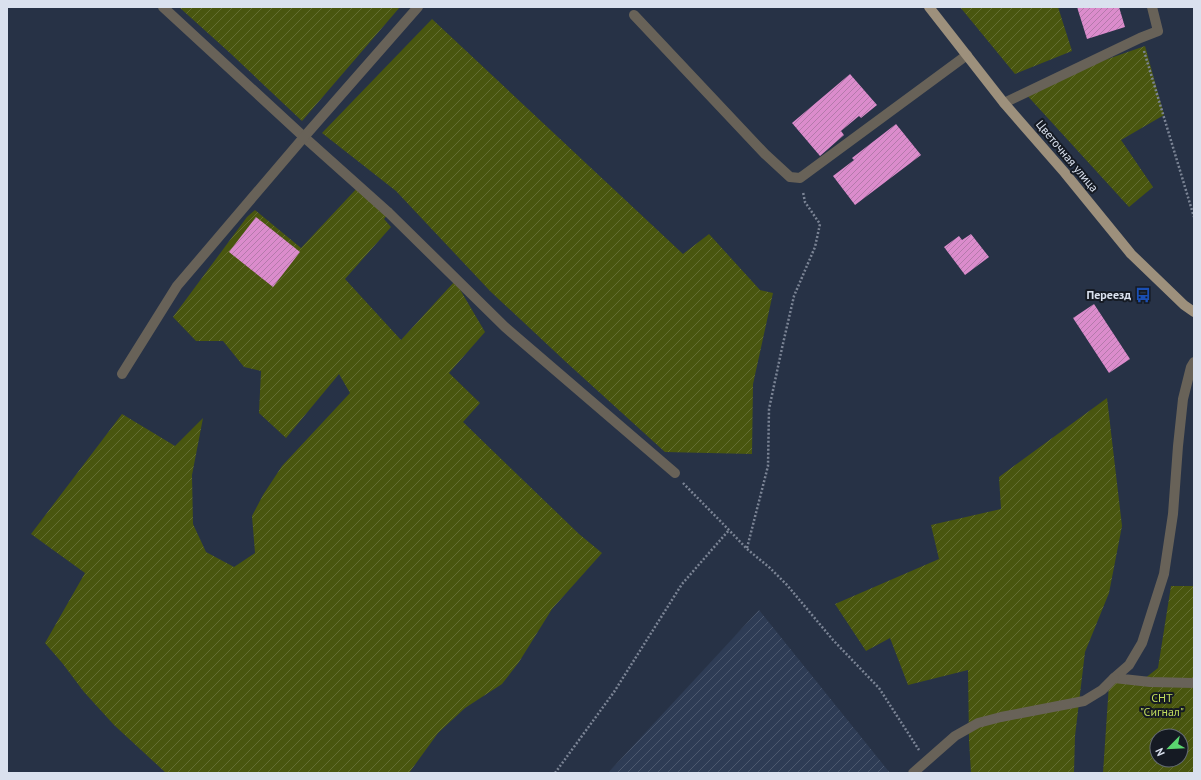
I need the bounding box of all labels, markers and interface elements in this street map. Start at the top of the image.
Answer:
street label: Цветочная улица [1033,117,1102,195]
bus stop icon: Переезд [1134,286,1152,304]
place label: Переезд [1087,287,1131,302]
park label: СНТ "Сигнал" [1140,690,1184,719]
north arrow [1149,728,1189,768]
text: N [1152,746,1168,758]

